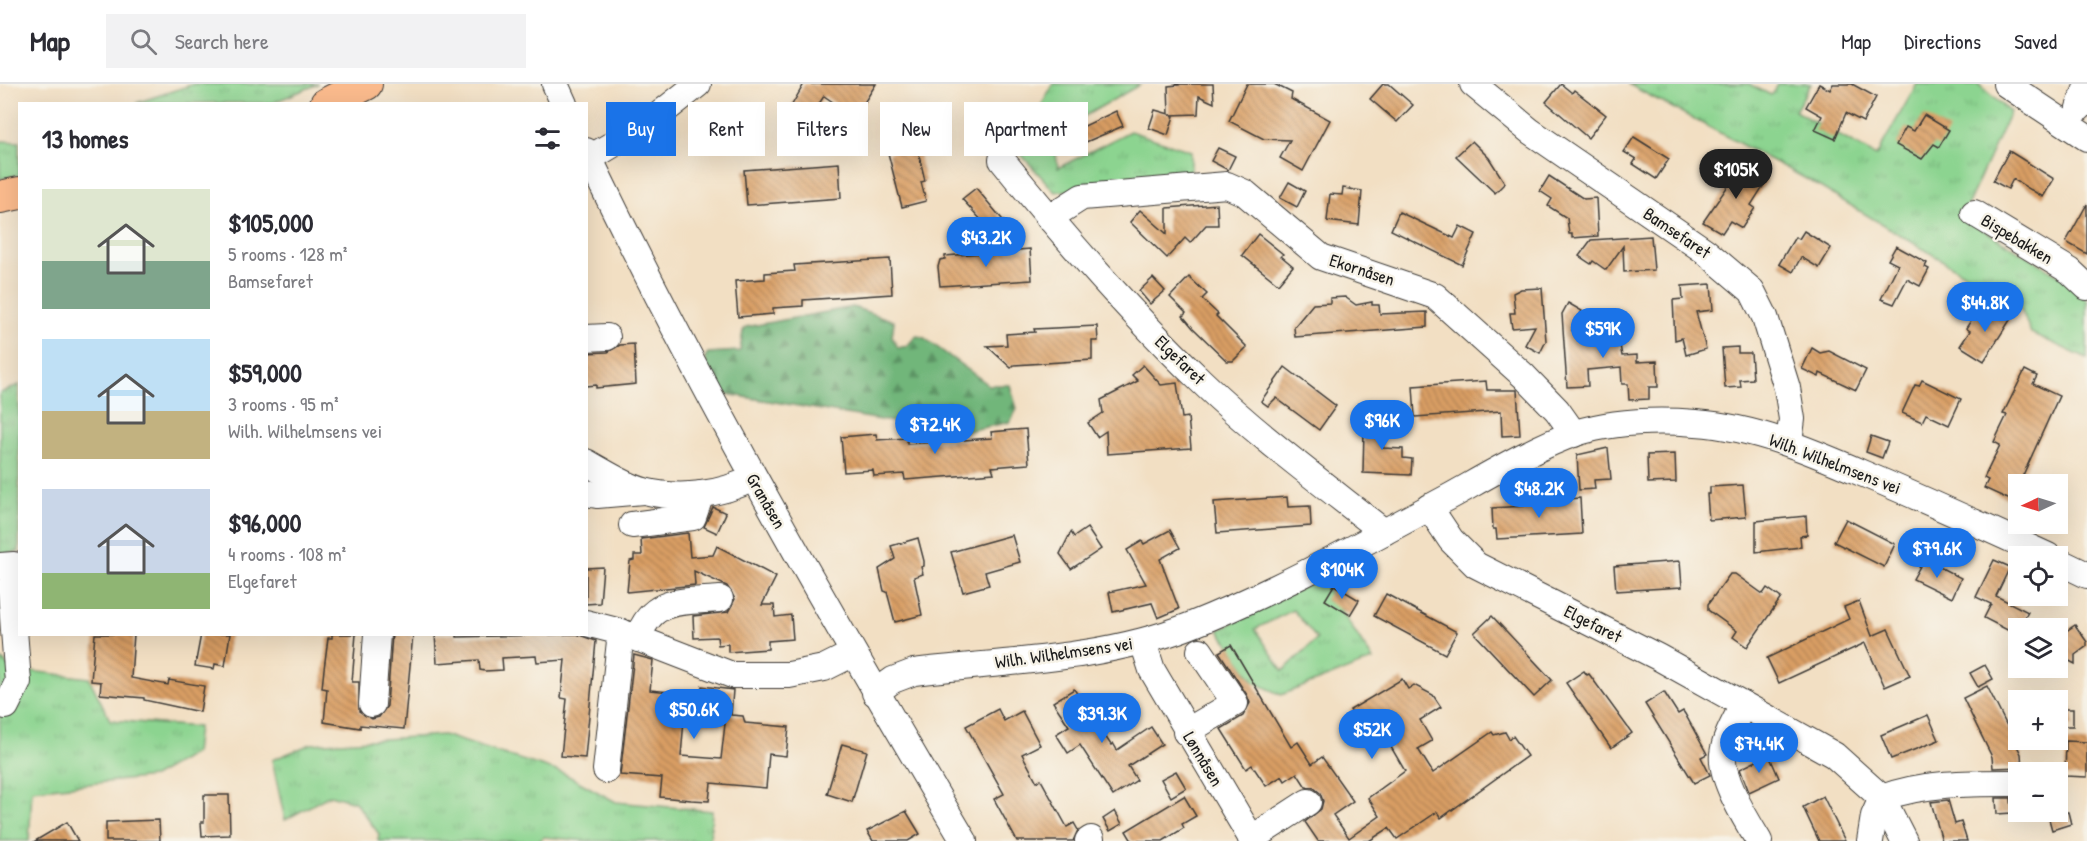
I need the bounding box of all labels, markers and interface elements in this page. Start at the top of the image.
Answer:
search box [106,14,526,68]
text: Map [30,22,70,60]
icon: search [127,25,160,58]
text: Search here [175,26,269,56]
text: Map [1841,27,1871,56]
text: Directions [1904,27,1981,56]
text: Saved [2014,27,2057,56]
chip: Buy [606,102,676,156]
chip: Rent [688,102,765,156]
chip: Filters [777,102,868,156]
chip: New [880,102,952,156]
chip: Apartment [964,102,1088,156]
text: 13 homes [42,121,129,156]
icon: filters [531,122,564,155]
pin: $105K [1694,149,1778,200]
text: $105K [1713,155,1759,182]
street label: Bamsefaret [1639,201,1717,265]
text: $105,000 [228,205,313,240]
street label: Bispebakken [1977,207,2058,270]
icon: home [90,213,162,285]
pin: $43.2K [937,217,1035,268]
text: $43.2K [961,223,1011,250]
text: 5 rooms · 128 m² [228,240,347,267]
street label: Ekornåsen [1326,247,1398,292]
text: Bamsefaret [228,267,313,294]
pin: $44.8K [1936,282,2034,333]
text: $44.8K [1961,288,2009,315]
pin: $59K [1567,308,1639,359]
text: $59K [1585,314,1621,341]
street label: Elgefaret [1149,329,1212,391]
text: $59,000 [228,355,302,390]
icon: home [90,363,162,435]
text: 3 rooms · 95 m² [228,390,338,417]
pin: $96K [1346,400,1418,451]
pin: $72.4K [886,404,984,455]
text: $96K [1364,406,1400,433]
text: $72.4K [909,410,961,437]
text: Wilh. Wilhelmsens vei [228,417,382,444]
street label: Wilh. Wilhelmsens vei [1766,427,1904,500]
street label: Granåsen [741,468,792,533]
pin: $48.2K [1490,468,1588,519]
text: $48.2K [1514,474,1564,501]
north arrow [2008,474,2068,534]
map controls [2008,474,2068,822]
text: $96,000 [228,505,301,540]
icon: home [90,513,162,585]
pin: $79.6K [1888,528,1986,579]
text: $79.6K [1912,534,1962,561]
text: 4 rooms · 108 m² [228,540,346,567]
button: locate [2008,546,2068,606]
pin: $104K [1300,549,1384,600]
text: $104K [1320,555,1364,582]
text: Elgefaret [228,567,297,594]
street label: Elgefaret [1560,598,1627,649]
button: layers [2008,618,2068,678]
street label: Wilh. Wilhelmsens vei [993,630,1134,675]
pin: $50.6K [645,689,743,740]
button: + [2008,690,2068,750]
pin: $39.3K [1053,693,1151,744]
text: $50.6K [669,695,719,722]
text: $39.3K [1077,699,1127,726]
pin: $52K [1336,709,1408,760]
text: $52K [1353,715,1391,742]
pin: $74.4K [1710,723,1808,774]
street label: Lønnåsen [1177,727,1230,791]
text: $74.4K [1734,729,1784,756]
button: − [2008,762,2068,822]

